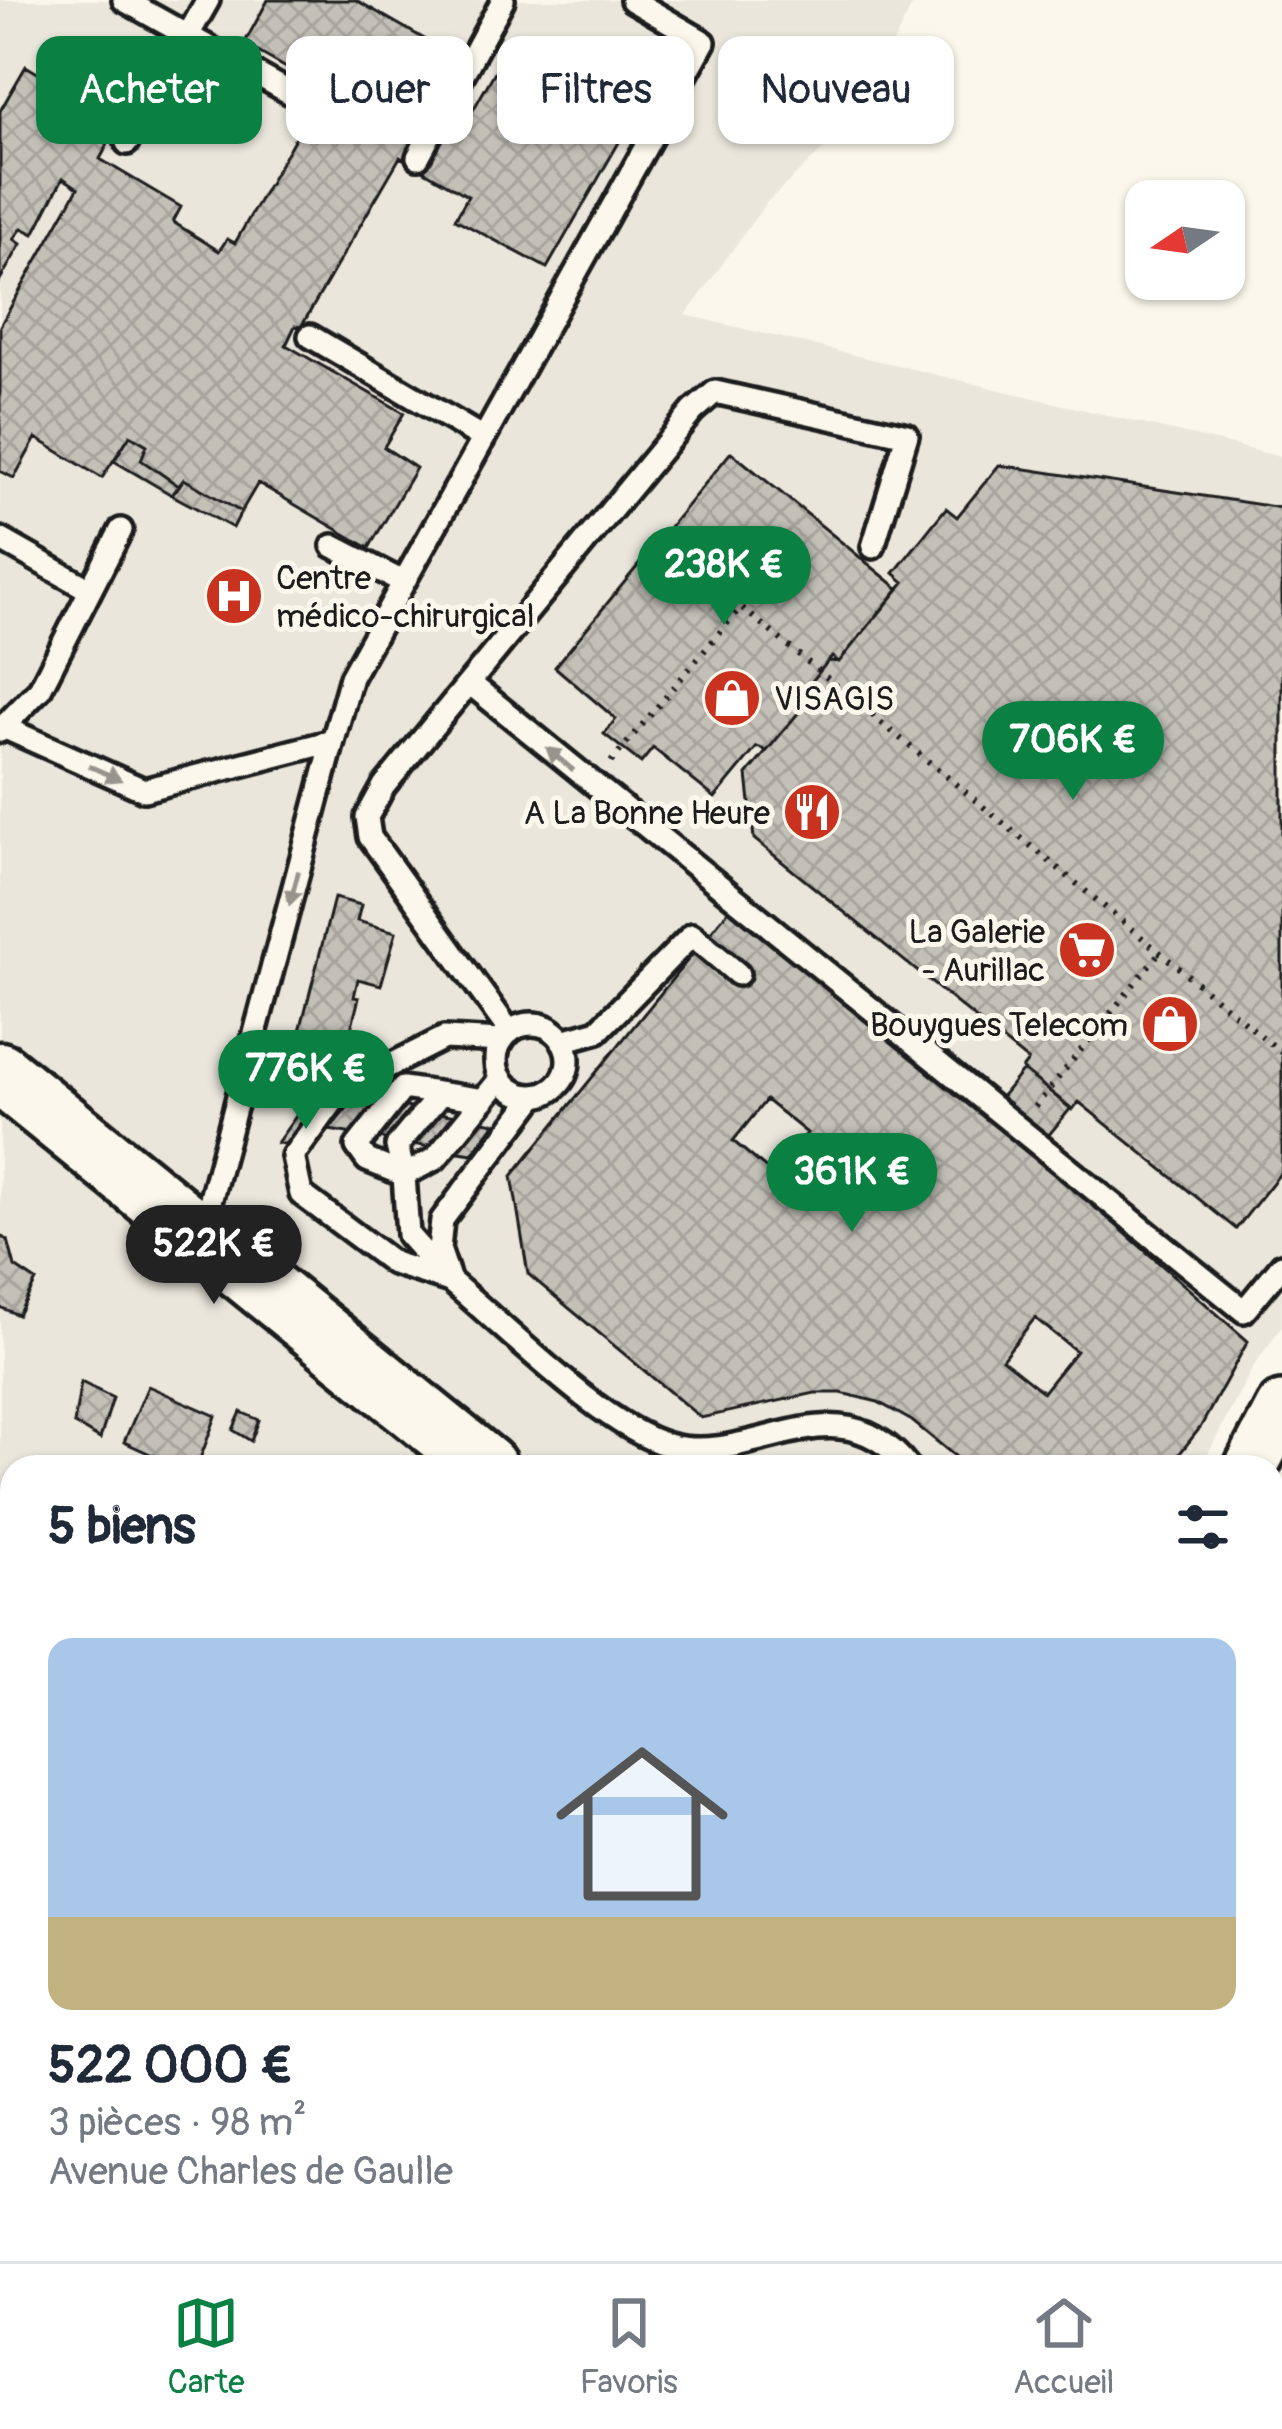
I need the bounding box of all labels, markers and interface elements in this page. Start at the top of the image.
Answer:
chip: Acheter [36,36,262,144]
chip: Louer [286,36,473,144]
chip: Filtres [497,36,694,144]
chip: Nouveau [718,36,954,144]
north arrow [1125,180,1245,300]
map controls [1125,180,1245,300]
pin: 238K € [626,526,822,628]
text: 238K € [664,540,784,589]
place label: Centre médico-chirurgical [276,558,535,637]
hospital icon: Centre médico-chirurgical [203,565,265,627]
shop icon: VISAGIS [701,667,763,729]
place label: VISAGIS [774,679,894,720]
pin: 706K € [975,701,1171,803]
text: 706K € [1009,715,1137,764]
one-way arrow [545,746,575,772]
one-way arrow [88,763,123,783]
restaurant icon: A La Bonne Heure [781,781,843,843]
place label: A La Bonne Heure [524,793,770,834]
one-way arrow [284,870,303,907]
place label: La Galerie - Aurillac [909,912,1045,991]
supermarket icon: La Galerie - Aurillac [1056,919,1118,981]
shop icon: Bouygues Telecom [1139,993,1201,1055]
place label: Bouygues Telecom [870,1005,1128,1046]
pin: 776K € [208,1030,404,1132]
text: 776K € [245,1044,367,1093]
pin: 361K € [754,1133,950,1235]
text: 361K € [793,1147,911,1196]
pin: 522K € [116,1205,312,1307]
text: 522K € [153,1219,275,1268]
icon: filters [1170,1494,1236,1560]
text: 5 biens [48,1495,196,1559]
icon: home [534,1716,750,1932]
text: 522 000 € [48,2034,293,2098]
text: 3 pièces · 98 m² [48,2098,307,2147]
text: Avenue Charles de Gaulle [48,2147,453,2196]
tab: Carte [168,2290,245,2403]
tab: Favoris [580,2290,678,2403]
tab: Accueil [1013,2290,1114,2403]

